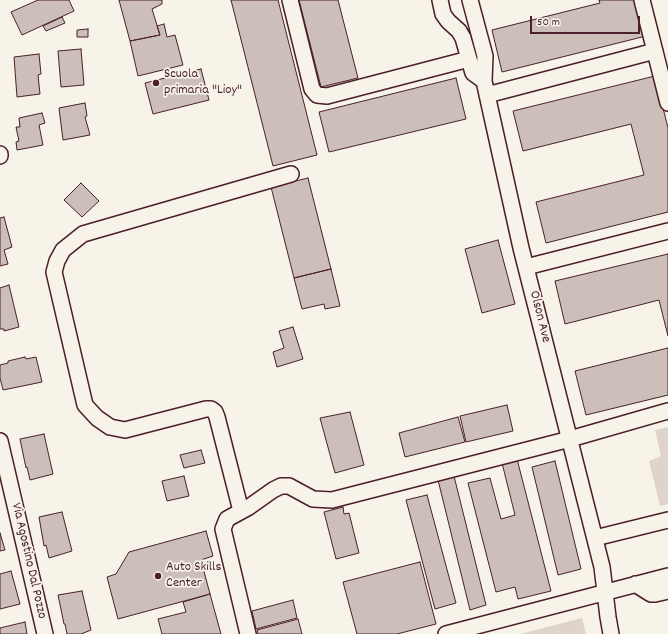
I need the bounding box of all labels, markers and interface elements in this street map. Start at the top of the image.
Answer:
scale bar [532,8,642,34]
text: 50 m [537,14,560,31]
place label: Scuola primaria "Lioy" [164,67,242,100]
marker: Scuola primaria "Lioy" [151,78,161,88]
street label: Olson Ave [524,289,554,345]
street label: Via Agostino Dal Pozzo [7,501,49,621]
place label: Auto Skills Center [166,560,221,592]
marker: Auto Skills Center [153,571,163,581]

